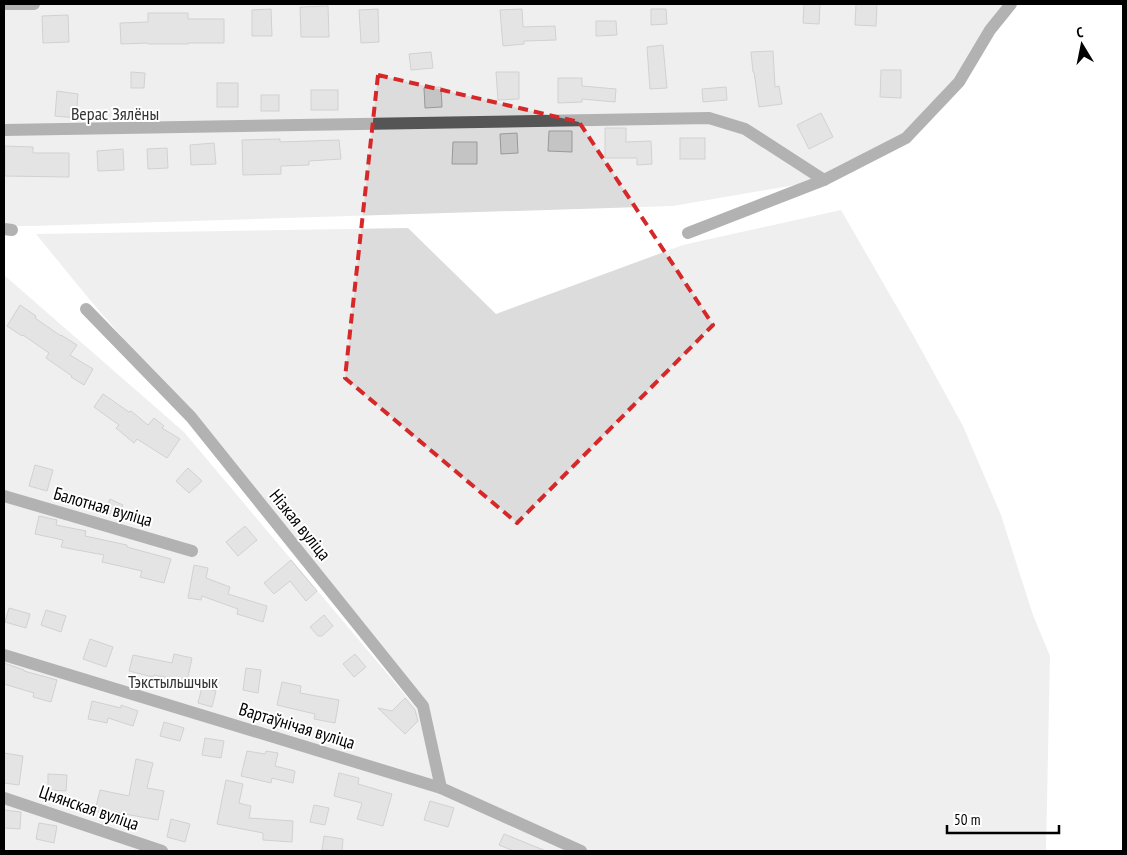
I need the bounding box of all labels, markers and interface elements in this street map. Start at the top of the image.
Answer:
north arrow [1057,20,1107,70]
text: С [1075,23,1085,42]
park label: Верас Зялёны [71,102,159,125]
street label: Балотная вуліца [51,481,155,532]
street label: Нізкая вуліца [265,484,336,565]
park label: Тэкстыльшчык [128,670,218,693]
street label: Вартаўнічая вуліца [236,697,358,754]
street label: Цнянская вуліца [36,780,142,835]
scale bar [947,802,1060,834]
text: 50 m [954,810,980,829]

